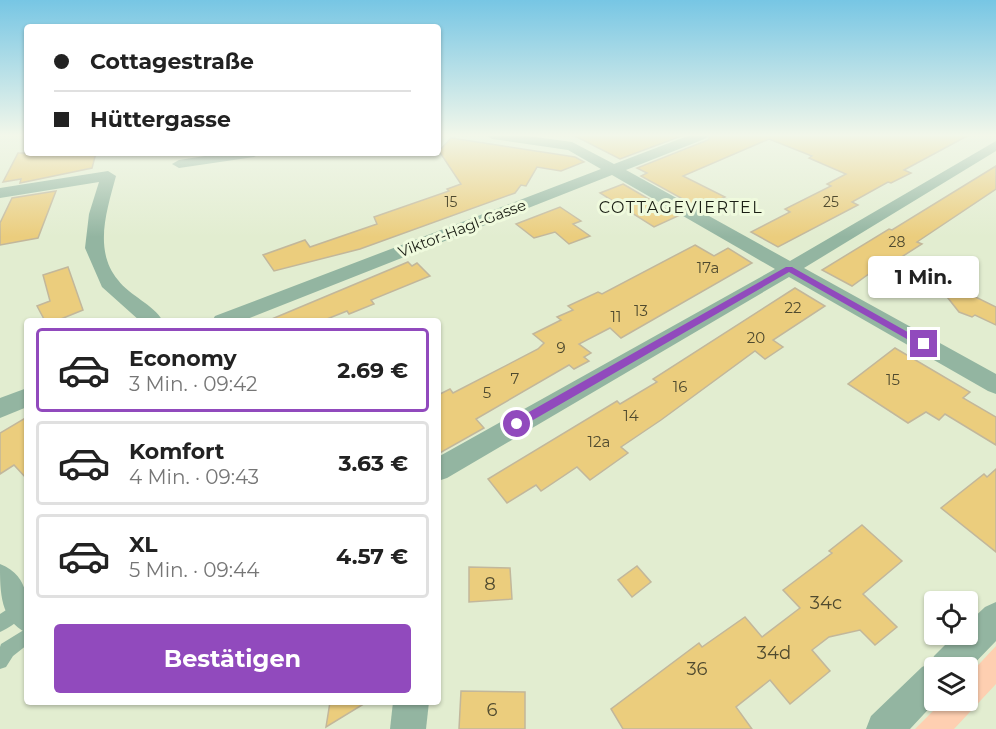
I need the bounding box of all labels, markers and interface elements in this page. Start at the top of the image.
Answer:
text: Cottagestraße [90,48,254,75]
text: Hüttergasse [90,106,231,133]
house number: 15 [445,193,458,211]
house number: 25 [823,193,839,211]
street label: Viktor-Hagl-Gasse [395,195,529,261]
district label: COTTAGEVIERTEL [599,198,763,217]
house number: 28 [889,233,906,251]
callout: 1 Min. [868,257,980,299]
house number: 17a [697,258,719,277]
text: 1 Min. [895,265,952,289]
house number: 22 [784,298,802,317]
house number: 13 [634,301,648,320]
house number: 11 [611,307,621,326]
house number: 20 [747,328,765,347]
route end [910,330,937,357]
house number: 9 [556,338,566,357]
icon: car [57,343,111,397]
text: Economy [129,345,237,372]
text: 2.69 € [337,357,408,384]
house number: 7 [511,369,520,388]
house number: 15 [886,370,900,389]
text: 3 Min. · 09:42 [129,372,257,396]
house number: 16 [673,377,687,396]
house number: 5 [483,383,491,402]
house number: 14 [623,406,639,425]
route start [503,410,530,437]
house number: 12a [588,432,610,451]
icon: car [57,436,111,490]
text: Komfort [129,438,224,465]
text: 3.63 € [338,450,408,477]
text: 4 Min. · 09:43 [129,465,259,489]
icon: car [57,529,111,583]
text: XL [129,531,158,558]
text: 4.57 € [336,543,408,570]
text: 5 Min. · 09:44 [129,558,259,582]
house number: 8 [484,573,496,595]
map controls [924,591,978,711]
button: locate [924,591,978,645]
house number: 34c [810,592,842,614]
button: Bestätigen [54,624,411,693]
house number: 34d [757,642,791,664]
button: layers [924,657,978,711]
house number: 36 [686,658,708,680]
house number: 6 [487,699,498,721]

